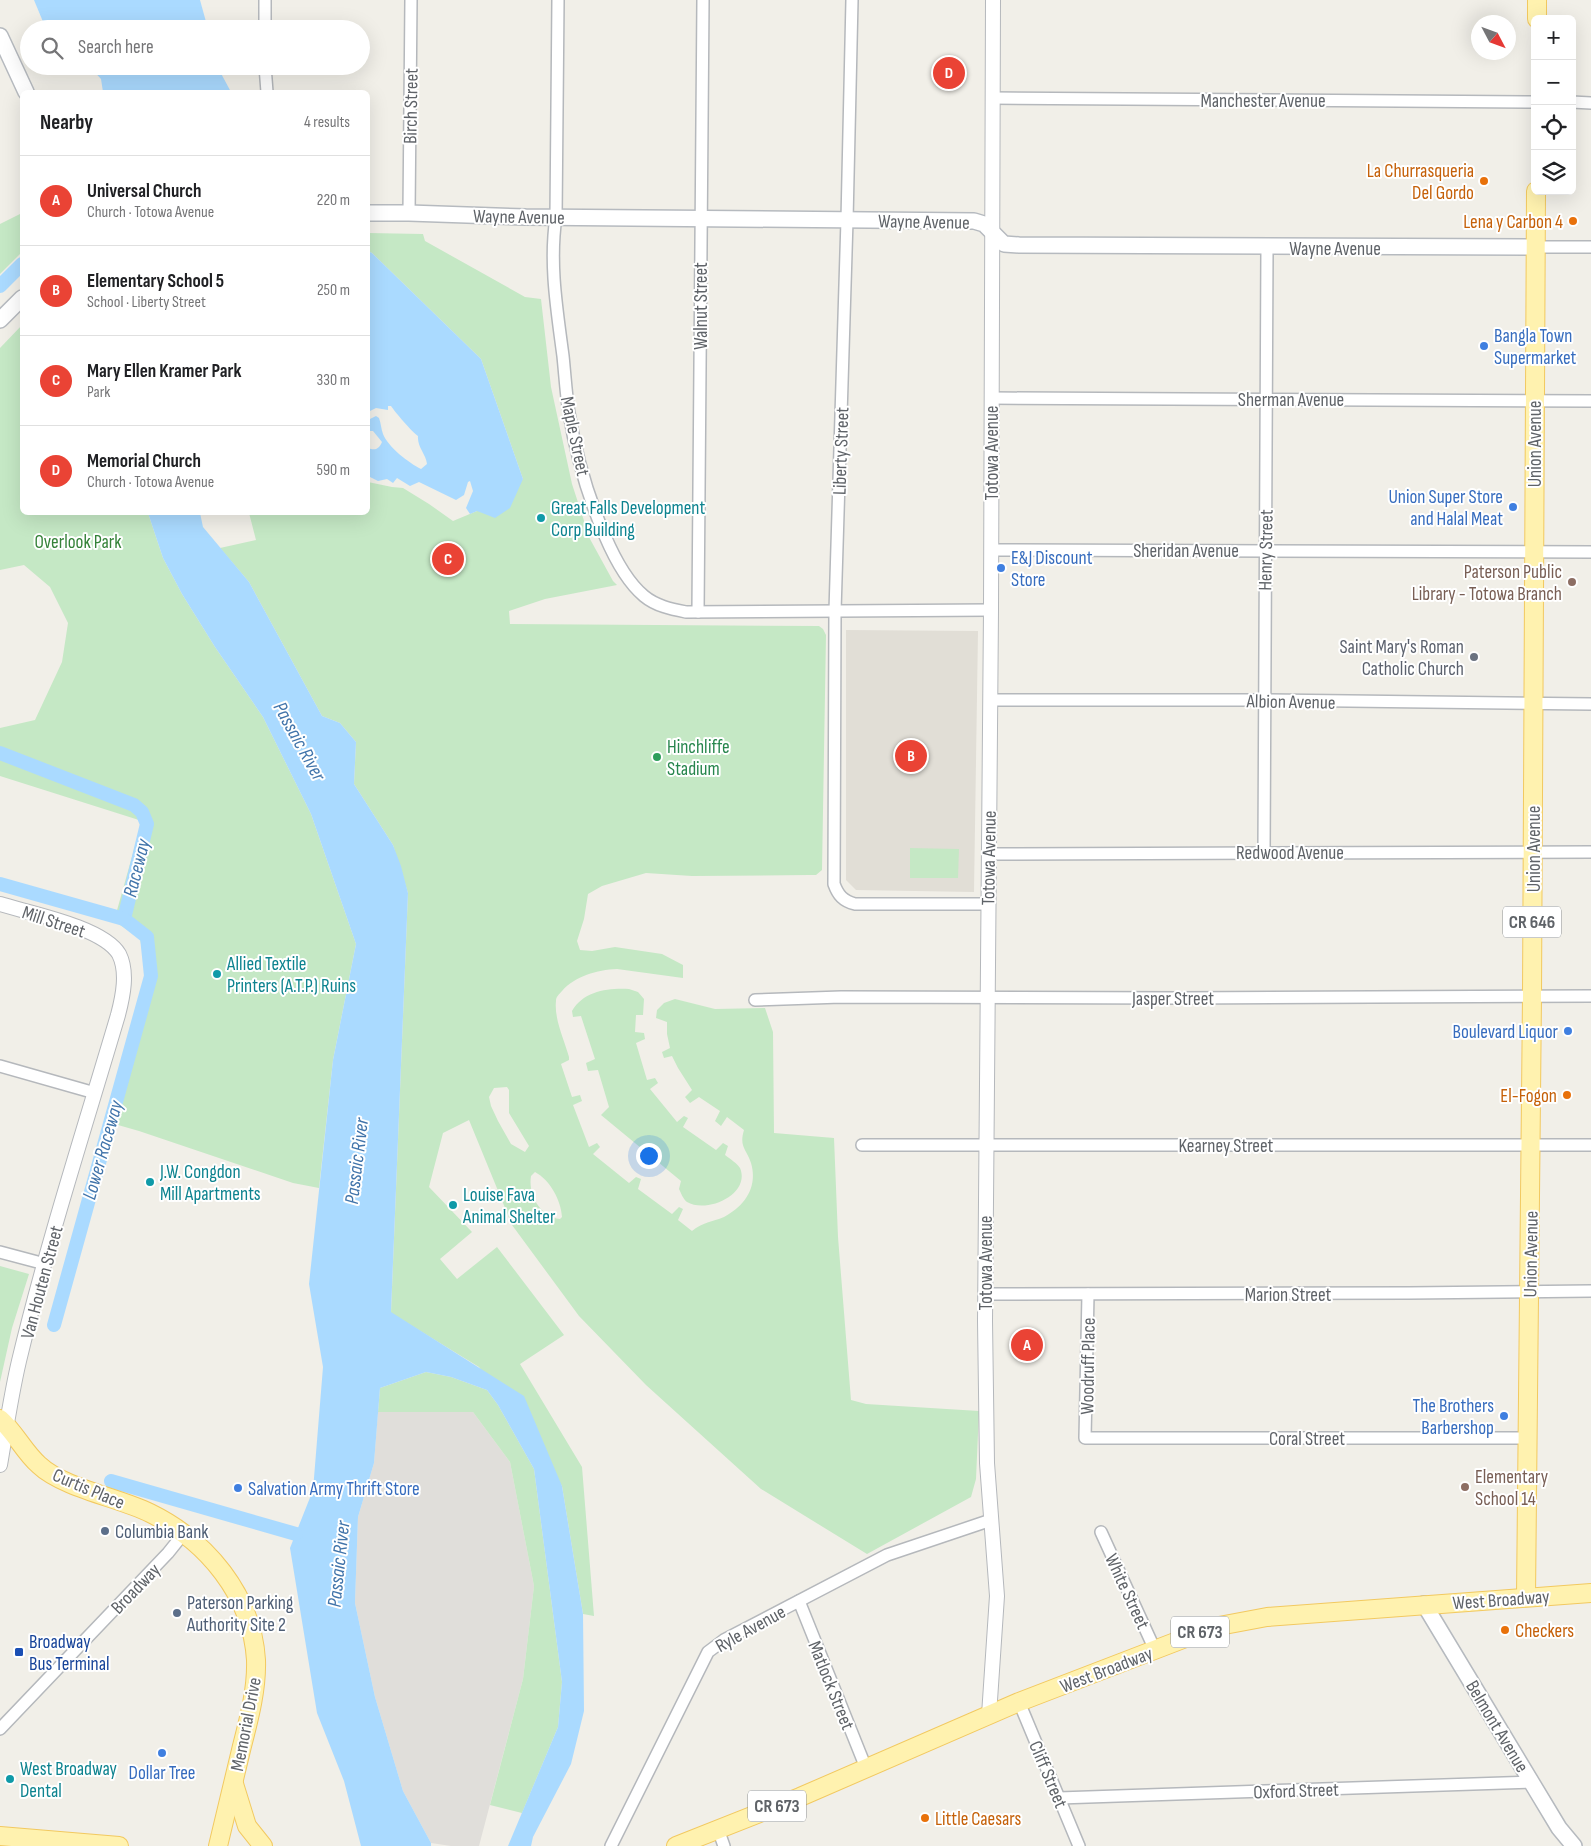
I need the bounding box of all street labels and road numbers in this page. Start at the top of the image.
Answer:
street label: Birch Street [399,68,424,144]
street label: Manchester Avenue [1200,90,1326,113]
street label: Wayne Avenue [473,205,565,230]
street label: Wayne Avenue [878,210,970,235]
street label: Wayne Avenue [1289,238,1381,261]
street label: Walnut Street [690,262,713,350]
street label: Sherman Avenue [1238,389,1344,412]
street label: Maple Street [555,394,594,478]
street label: Union Avenue [1524,401,1547,487]
street label: Totowa Avenue [981,405,1004,501]
street label: Liberty Street [828,406,855,495]
street label: Henry Street [1254,509,1279,591]
street label: Sheridan Avenue [1133,540,1239,563]
street label: Albion Avenue [1245,690,1336,715]
street label: Union Avenue [1523,806,1546,892]
street label: Totowa Avenue [977,810,1002,906]
street label: Redwood Avenue [1236,842,1344,865]
street label: Mill Street [19,901,88,943]
road number: CR 646 [1503,906,1561,938]
street label: Jasper Street [1131,988,1214,1011]
street label: Kearney Street [1179,1135,1274,1158]
street label: Union Avenue [1519,1211,1544,1298]
street label: Totowa Avenue [975,1215,998,1311]
street label: Van Houten Street [16,1223,69,1342]
street label: Marion Street [1245,1284,1332,1307]
street label: Woodruff Place [1076,1317,1101,1415]
street label: Coral Street [1269,1428,1345,1451]
street label: Curtis Place [49,1464,128,1515]
street label: White Street [1099,1550,1154,1633]
street label: Broadway [106,1558,166,1619]
street label: West Broadway [1452,1586,1551,1615]
street label: Ryle Avenue [712,1601,790,1658]
road number: CR 673 [1171,1616,1229,1648]
street label: Matlock Street [802,1638,859,1734]
street label: West Broadway [1057,1642,1157,1699]
street label: Memorial Drive [226,1675,267,1773]
street label: Belmont Avenue [1460,1677,1533,1777]
street label: Cliff Street [1023,1738,1072,1812]
street label: Oxford Street [1253,1779,1339,1804]
road number: CR 673 [748,1790,806,1822]

